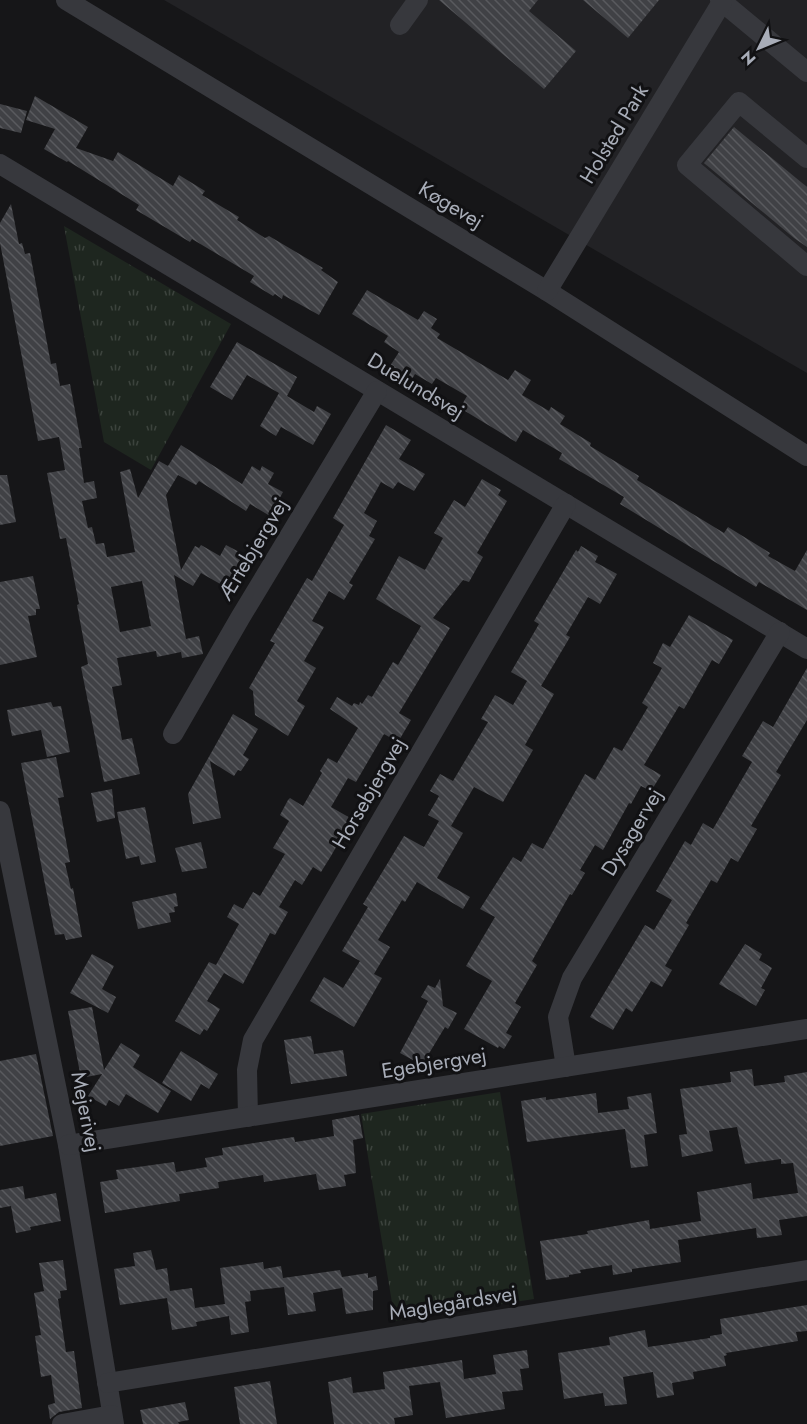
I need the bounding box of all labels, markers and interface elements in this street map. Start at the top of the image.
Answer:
north arrow [729,18,789,78]
text: N [736,45,761,70]
street label: Holsted Park [572,78,656,189]
street label: Køgevej [413,174,489,236]
street label: Duelundsvej [362,345,470,427]
street label: Ærtebjergvej [210,492,296,606]
street label: Horsebjergvej [325,731,413,855]
street label: Dysagervej [594,782,670,882]
street label: Egebjergvej [379,1040,489,1086]
street label: Mejerivej [63,1069,109,1155]
street label: Maglegårdsvej [387,1278,519,1328]

